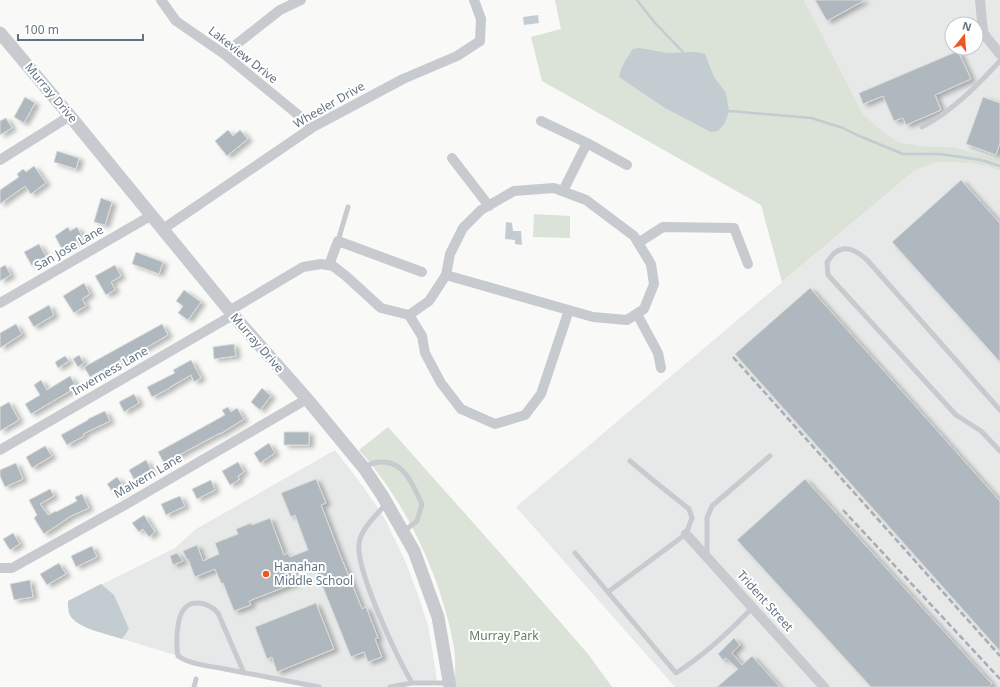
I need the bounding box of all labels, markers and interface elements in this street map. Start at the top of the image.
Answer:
scale bar [18,16,143,42]
north arrow [944,16,984,56]
text: N [961,17,974,34]
text: 100 m [24,21,59,38]
street label: Lakeview Drive [205,22,282,87]
street label: Murray Drive [21,59,82,127]
street label: Wheeler Drive [290,77,368,132]
street label: San Jose Lane [31,221,107,274]
street label: Murray Drive [227,309,288,376]
street label: Inverness Lane [69,342,151,399]
street label: Malvern Lane [110,449,185,502]
place label: Hanahan Middle School [274,558,353,589]
street label: Trident Street [733,566,798,635]
marker: Hanahan Middle School [261,569,271,579]
park label: Murray Park [469,627,539,644]

